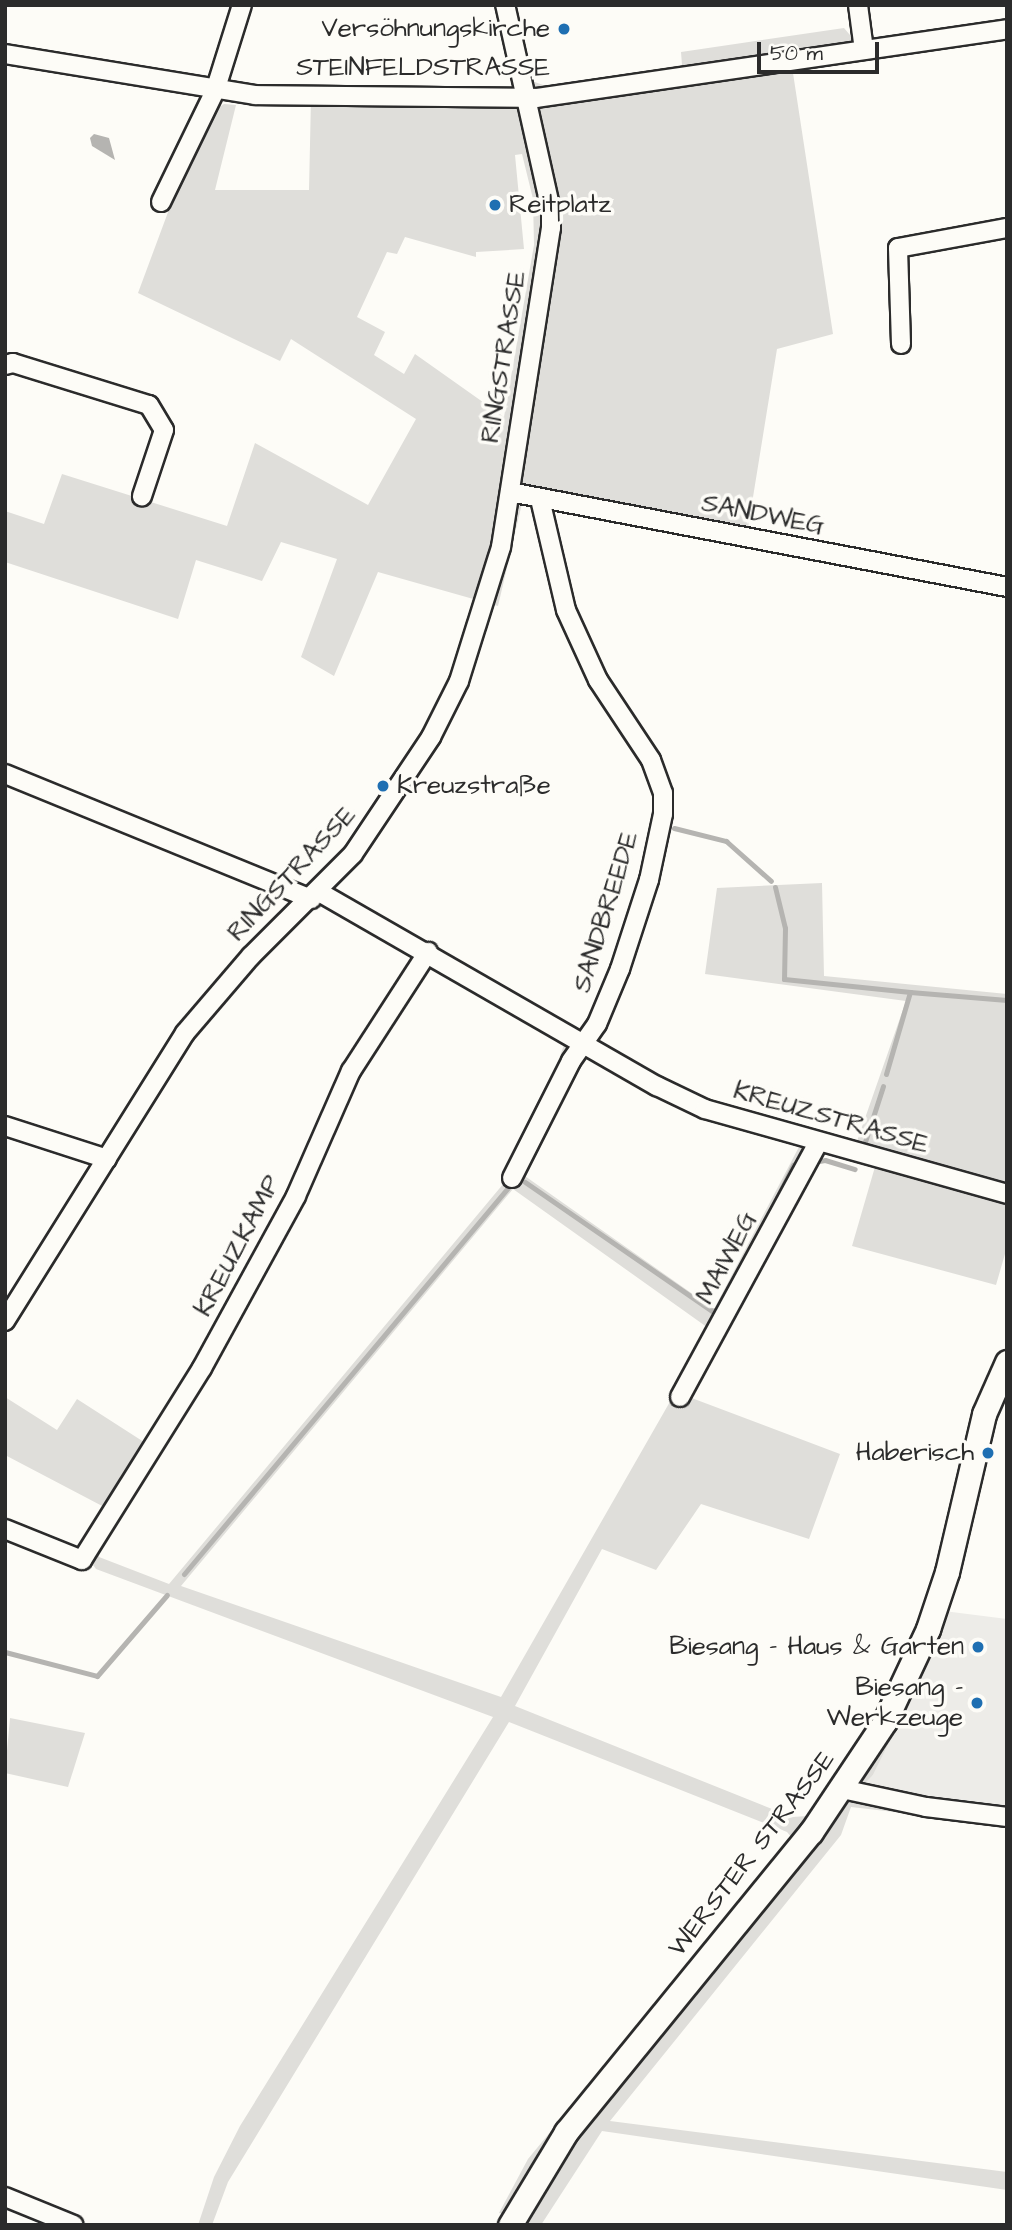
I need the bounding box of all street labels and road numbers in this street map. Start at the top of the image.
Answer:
street label: STEINFELDSTRASSE [296,52,550,84]
street label: RINGSTRASSE [475,269,533,445]
street label: SANDWEG [699,488,827,542]
street label: RINGSTRASSE [221,800,363,948]
street label: SANDBREEDE [567,828,645,996]
street label: KREUZSTRASSE [730,1075,932,1161]
street label: KREUZKAMP [188,1170,288,1322]
street label: MAIWEG [690,1207,764,1309]
street label: WERSTER STRASSE [662,1745,842,1963]

